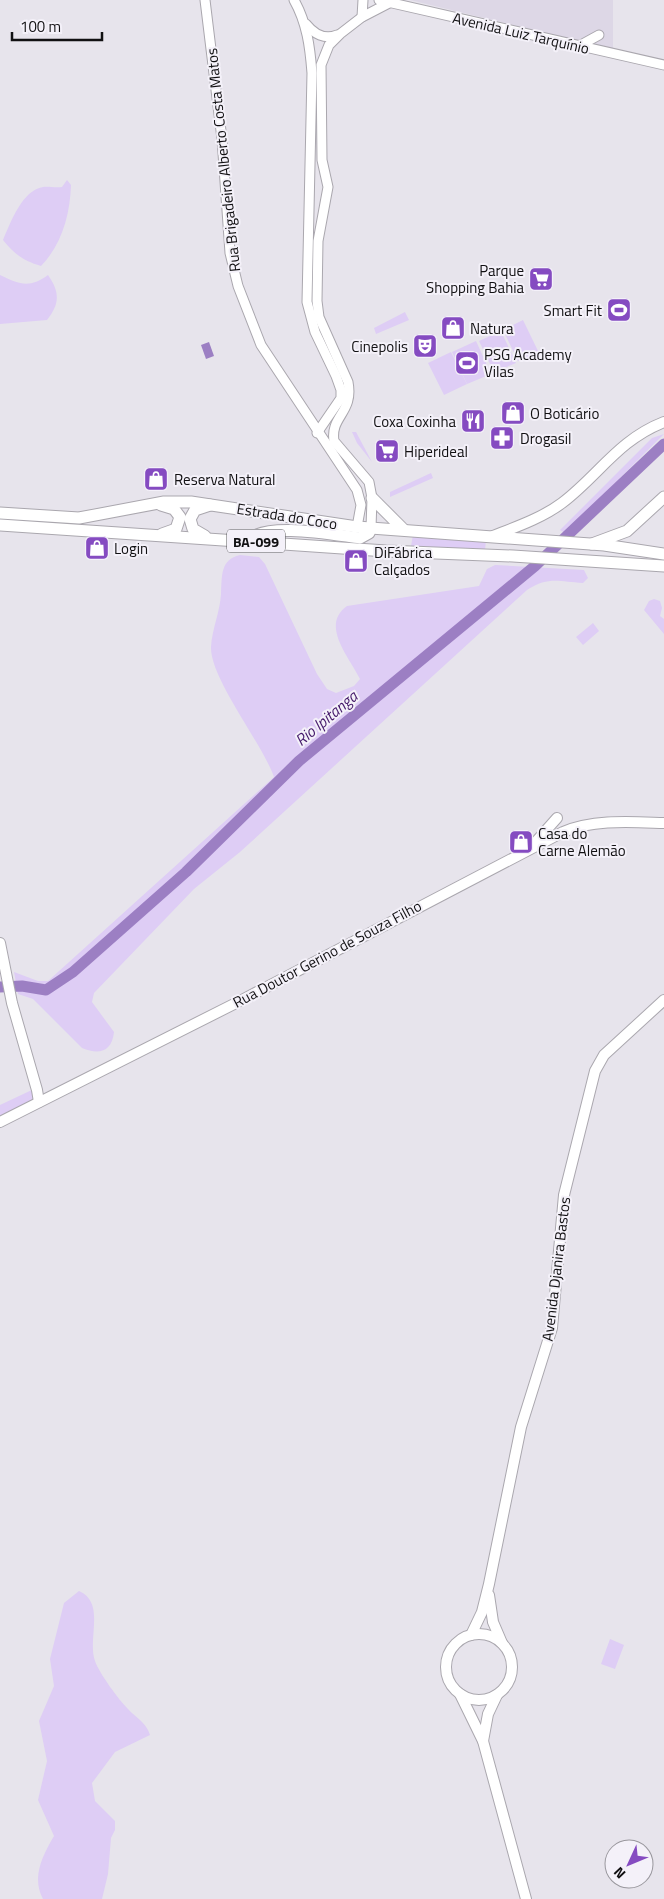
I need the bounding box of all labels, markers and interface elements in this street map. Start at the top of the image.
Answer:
street label: Avenida Luiz Tarquínio [451,6,592,60]
scale bar [12,10,102,42]
text: 100 m [20,15,61,38]
street label: Rua Brigadeiro Alberto Costa Matos [200,47,246,273]
place label: Parque Shopping Bahia [426,259,524,299]
supermarket icon: Parque Shopping Bahia [528,266,554,292]
sports icon: Smart Fit [606,297,632,323]
place label: Smart Fit [544,299,603,322]
shop icon: Natura [440,315,466,341]
place label: Natura [470,317,514,340]
theatre icon: Cinepolis [412,333,438,359]
place label: Cinepolis [351,335,408,358]
place label: PSG Academy Vilas [484,343,572,383]
sports icon: PSG Academy Vilas [454,350,480,376]
shop icon: O Boticário [500,400,526,426]
place label: O Boticário [530,402,599,425]
restaurant icon: Coxa Coxinha [460,408,486,434]
place label: Coxa Coxinha [373,410,456,433]
pharmacy icon: Drogasil [489,425,515,451]
place label: Drogasil [520,427,572,450]
supermarket icon: Hiperideal [374,438,400,464]
place label: Hiperideal [404,440,468,463]
shop icon: Reserva Natural [143,466,169,492]
place label: Reserva Natural [174,468,275,491]
street label: Estrada do Coco [235,497,339,535]
road number: BA-099 [227,530,285,552]
shop icon: Login [84,535,110,561]
place label: Login [114,537,148,560]
place label: DiFábrica Calçados [374,541,433,581]
shop icon: DiFábrica Calçados [343,548,369,574]
water label: Rio Ipitanga [289,684,363,751]
place label: Casa do Carne Alemão [538,822,626,862]
shop icon: Casa do Carne Alemão [508,829,534,855]
street label: Rua Doutor Gerino de Souza Filho [229,894,426,1014]
street label: Avenida Djanira Bastos [536,1196,576,1342]
north arrow [604,1839,654,1889]
text: N [608,1863,630,1884]

